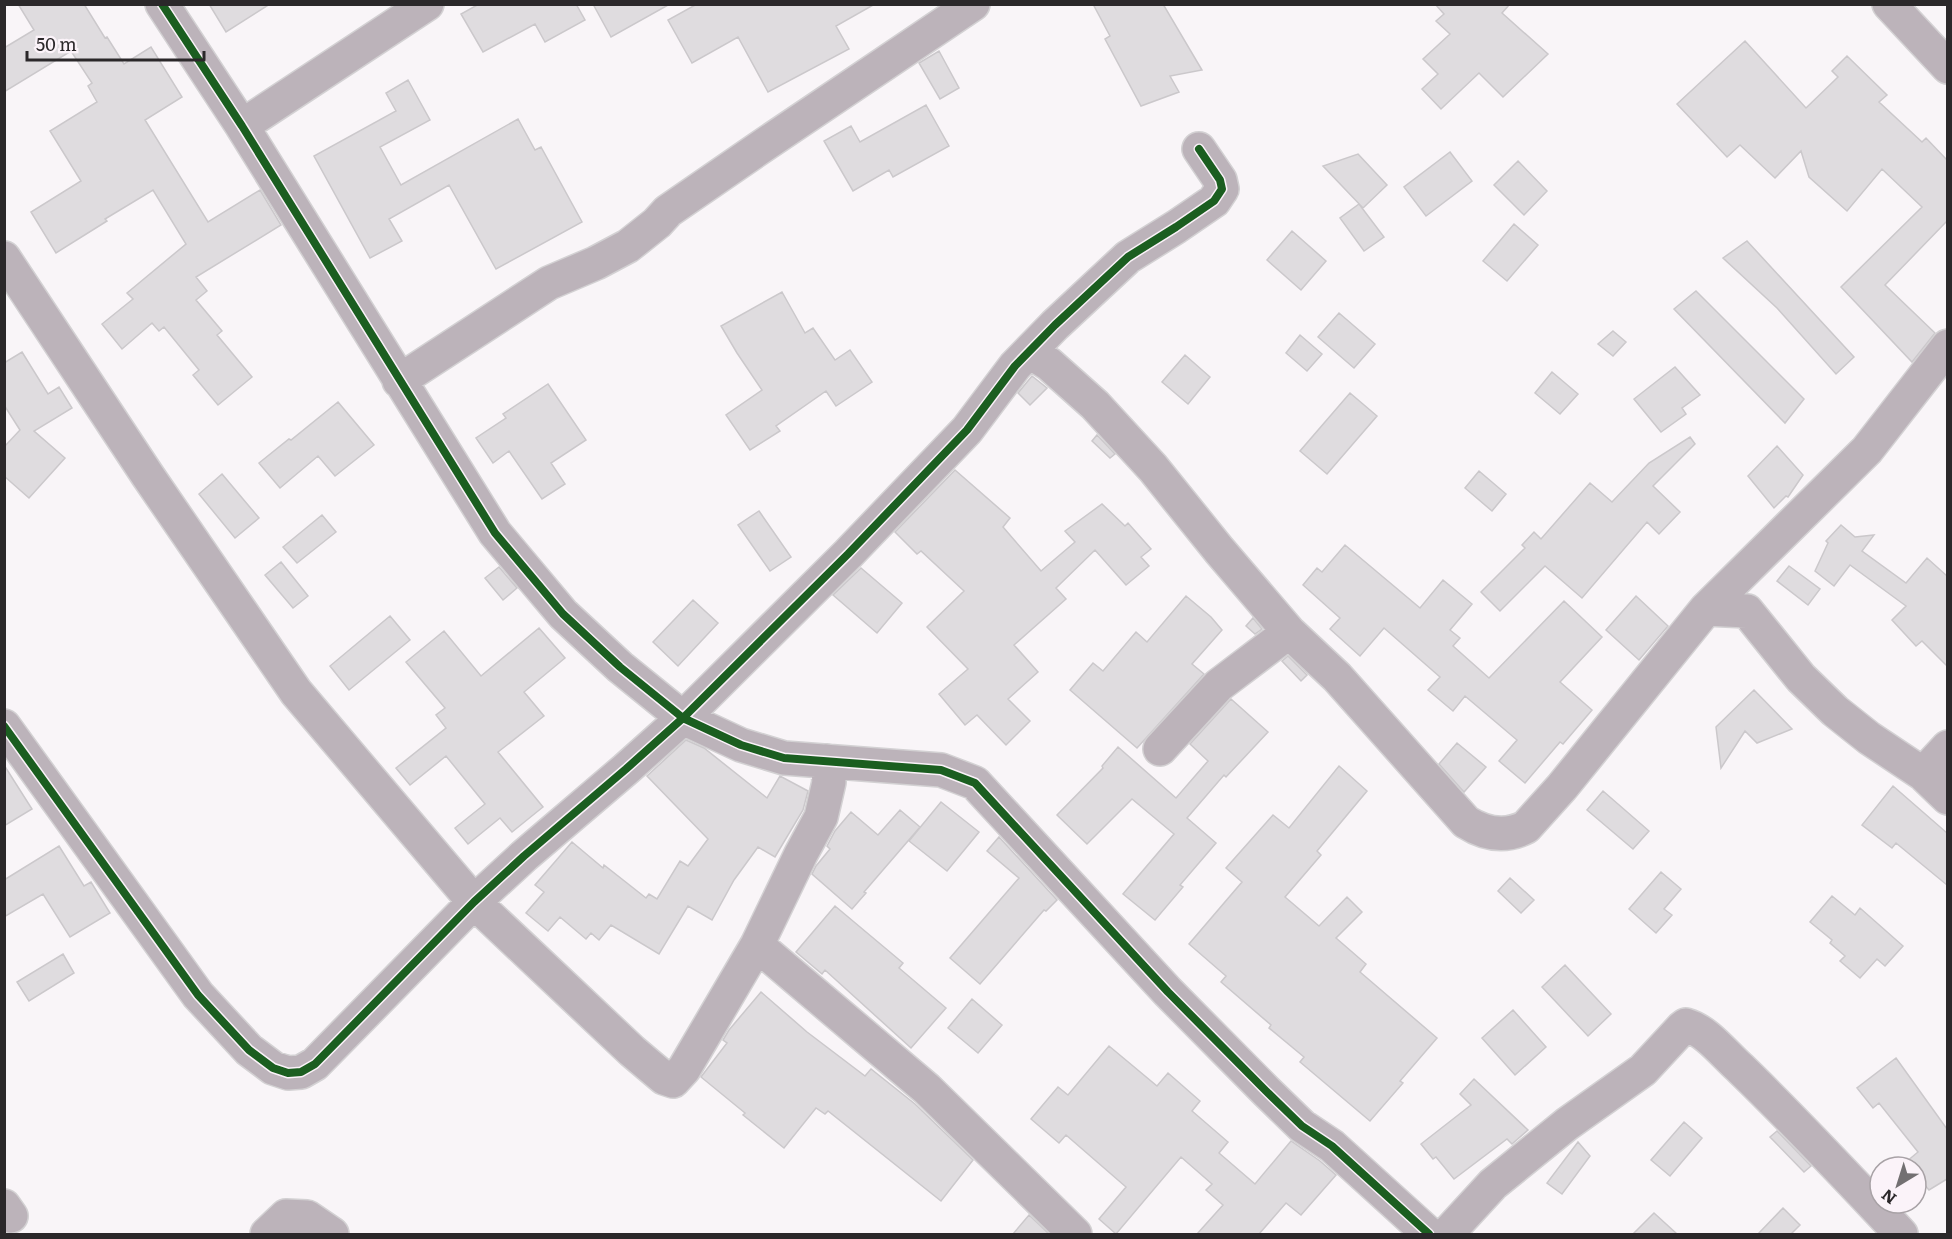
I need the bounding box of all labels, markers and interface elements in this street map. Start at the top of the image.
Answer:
scale bar [27,24,204,62]
text: 50 m [36,30,77,57]
north arrow [1868,1155,1928,1215]
text: N [1875,1184,1901,1211]

